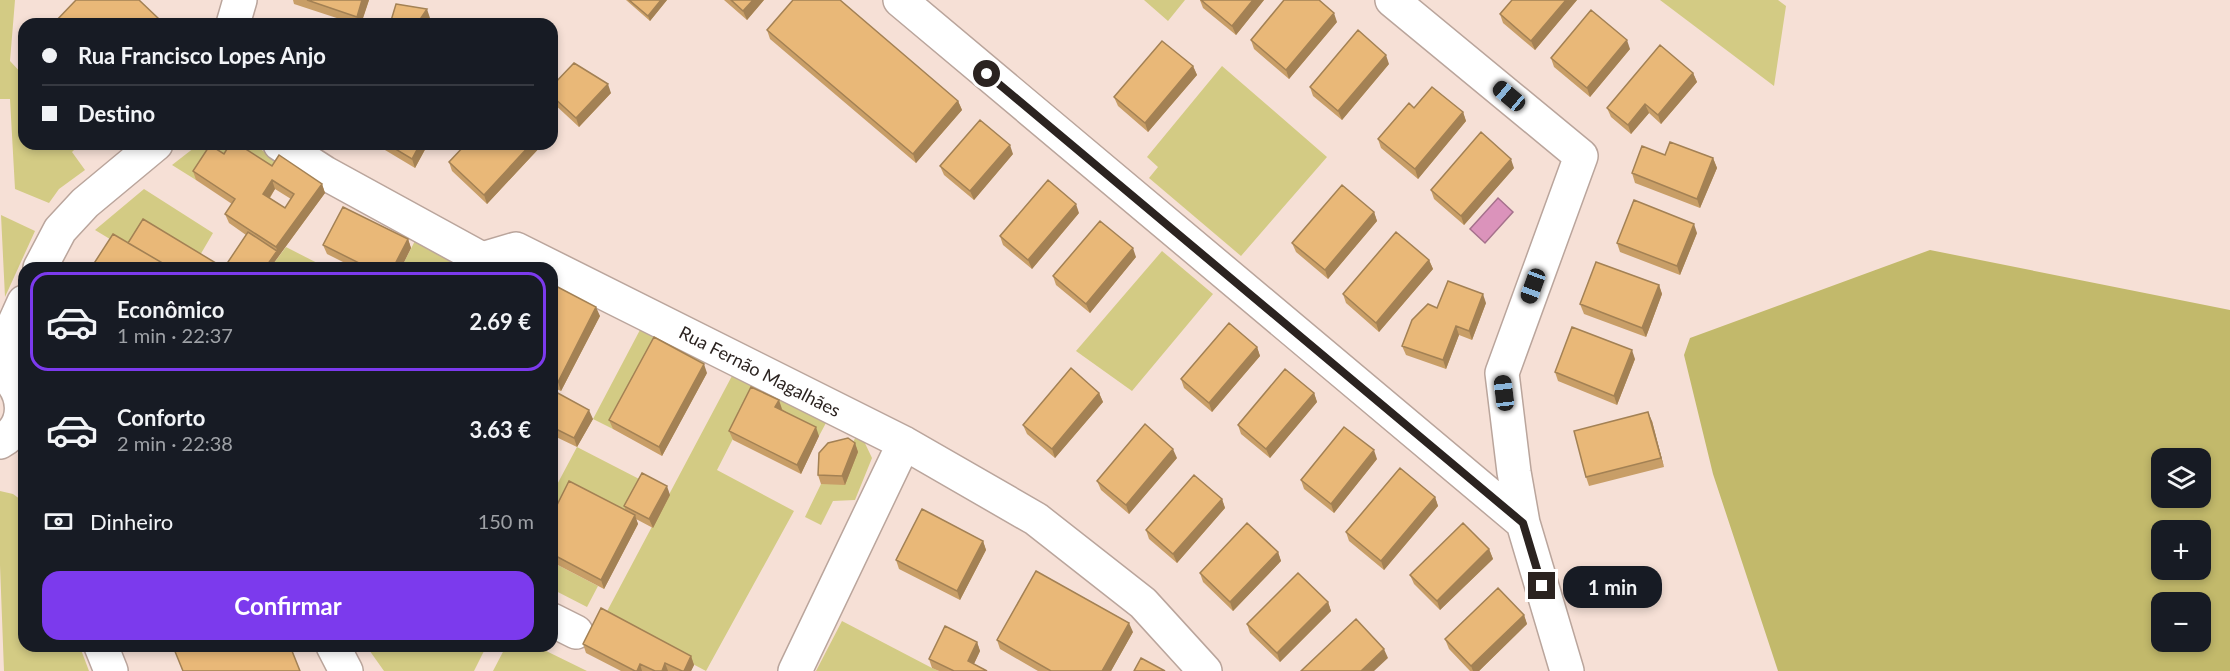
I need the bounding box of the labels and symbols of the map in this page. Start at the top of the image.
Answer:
route start [973,60,1000,87]
car [1489,78,1529,114]
car [1518,266,1548,306]
street label: Rua Fernão Magalhães [676,321,844,421]
car [1493,374,1515,412]
callout: 1 min [1563,565,1662,607]
route end [1528,572,1555,599]

